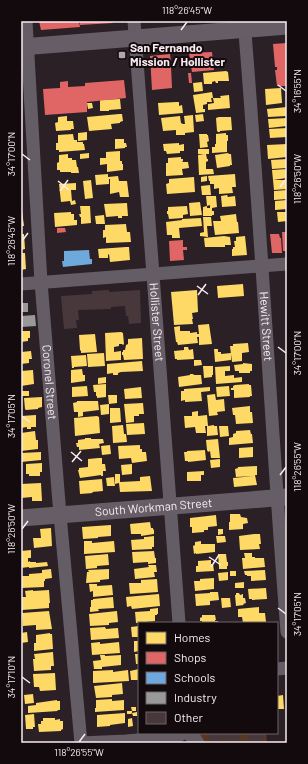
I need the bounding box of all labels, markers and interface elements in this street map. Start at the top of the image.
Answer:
text: 118°26'45"W [162,4,212,16]
place label: San Fernando Mission / Hollister [130,40,226,68]
marker: San Fernando Mission / Hollister [117,50,127,60]
text: 34°16'55"N [291,69,303,113]
text: 34°17'00"N [5,132,17,176]
text: 118°26'50"W [291,154,303,204]
text: 118°26'45"W [5,216,17,266]
street label: Hollister Street [148,282,167,362]
street label: Hewitt Street [258,291,276,361]
text: 34°17'00"N [291,331,303,375]
street label: Coronel Street [40,344,60,420]
text: 34°17'05"N [5,394,17,438]
text: 118°26'55"W [291,442,303,492]
street label: South Workman Street [94,495,213,518]
text: 118°26'50"W [5,504,17,554]
text: 34°17'05"N [291,592,303,636]
legend [138,622,278,734]
text: Homes [174,630,211,644]
text: Shops [174,650,207,664]
text: 34°17'10"N [5,656,17,698]
text: Schools [174,670,215,684]
text: Industry [174,690,217,704]
text: Other [174,710,204,724]
text: 118°26'55"W [54,746,104,758]

